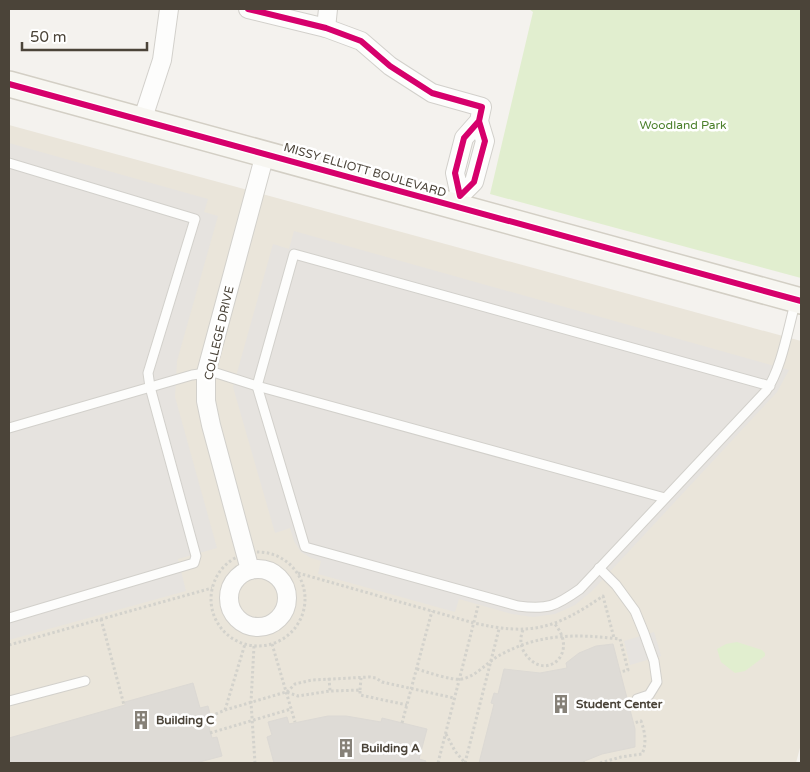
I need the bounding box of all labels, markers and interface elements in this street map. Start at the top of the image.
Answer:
scale bar [22,20,148,52]
text: 50 m [30,28,67,46]
park label: Woodland Park [639,118,727,132]
street label: MISSY ELLIOTT BOULEVARD [282,140,448,200]
street label: COLLEGE DRIVE [201,284,237,381]
building icon: Student Center [550,693,572,715]
place label: Student Center [576,697,663,711]
building icon: Building C [130,709,152,731]
place label: Building C [156,713,215,728]
building icon: Building A [335,737,357,759]
place label: Building A [361,741,420,756]

